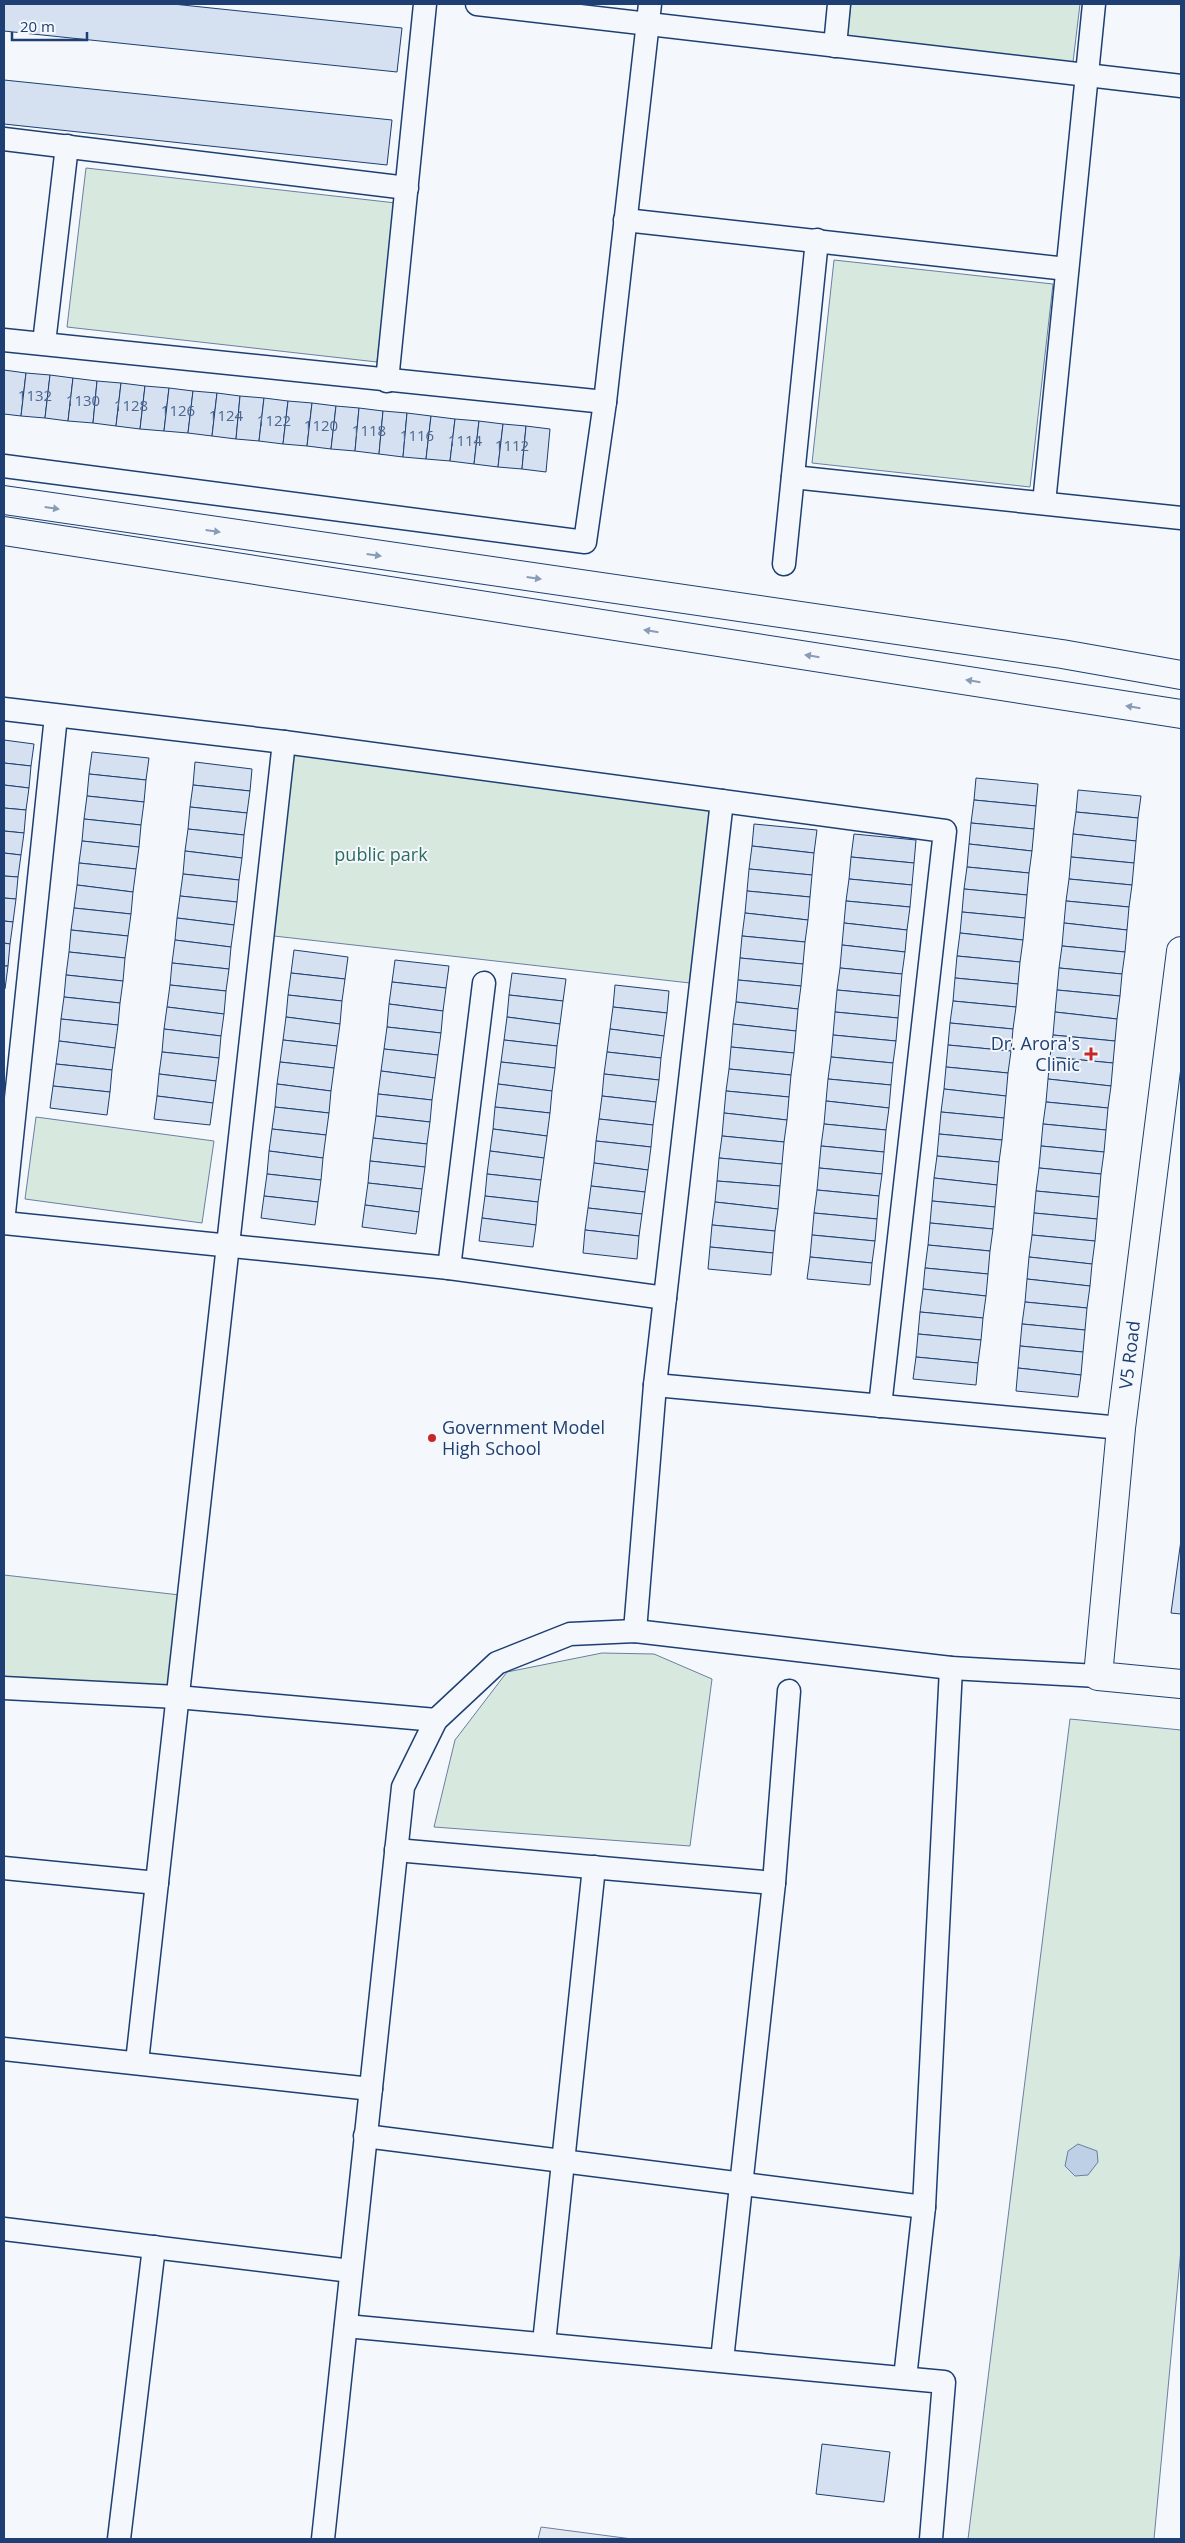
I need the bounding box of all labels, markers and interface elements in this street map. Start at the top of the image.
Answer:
scale bar [12,10,88,42]
text: 20 m [20,16,55,36]
house number: 1132 [18,385,52,405]
house number: 1130 [66,390,100,410]
house number: 1128 [114,395,148,415]
house number: 1126 [161,400,195,420]
house number: 1124 [209,405,244,425]
house number: 1122 [257,410,291,430]
house number: 1120 [304,415,338,435]
house number: 1118 [352,420,386,440]
house number: 1116 [400,425,434,445]
house number: 1114 [448,430,483,450]
house number: 1112 [495,435,529,455]
one-way arrow [44,504,60,512]
one-way arrow [205,528,221,536]
one-way arrow [366,551,382,559]
one-way arrow [527,574,543,582]
one-way arrow [643,627,659,635]
one-way arrow [804,652,820,660]
one-way arrow [964,677,980,685]
one-way arrow [1125,702,1141,710]
park label: public park [334,842,428,866]
place label: Dr. Arora's Clinic [991,1031,1080,1076]
marker: Dr. Arora's Clinic [1084,1047,1098,1061]
street label: V5 Road [1113,1319,1145,1390]
place label: Government Model High School [442,1415,605,1460]
marker: Government Model High School [426,1432,438,1444]

